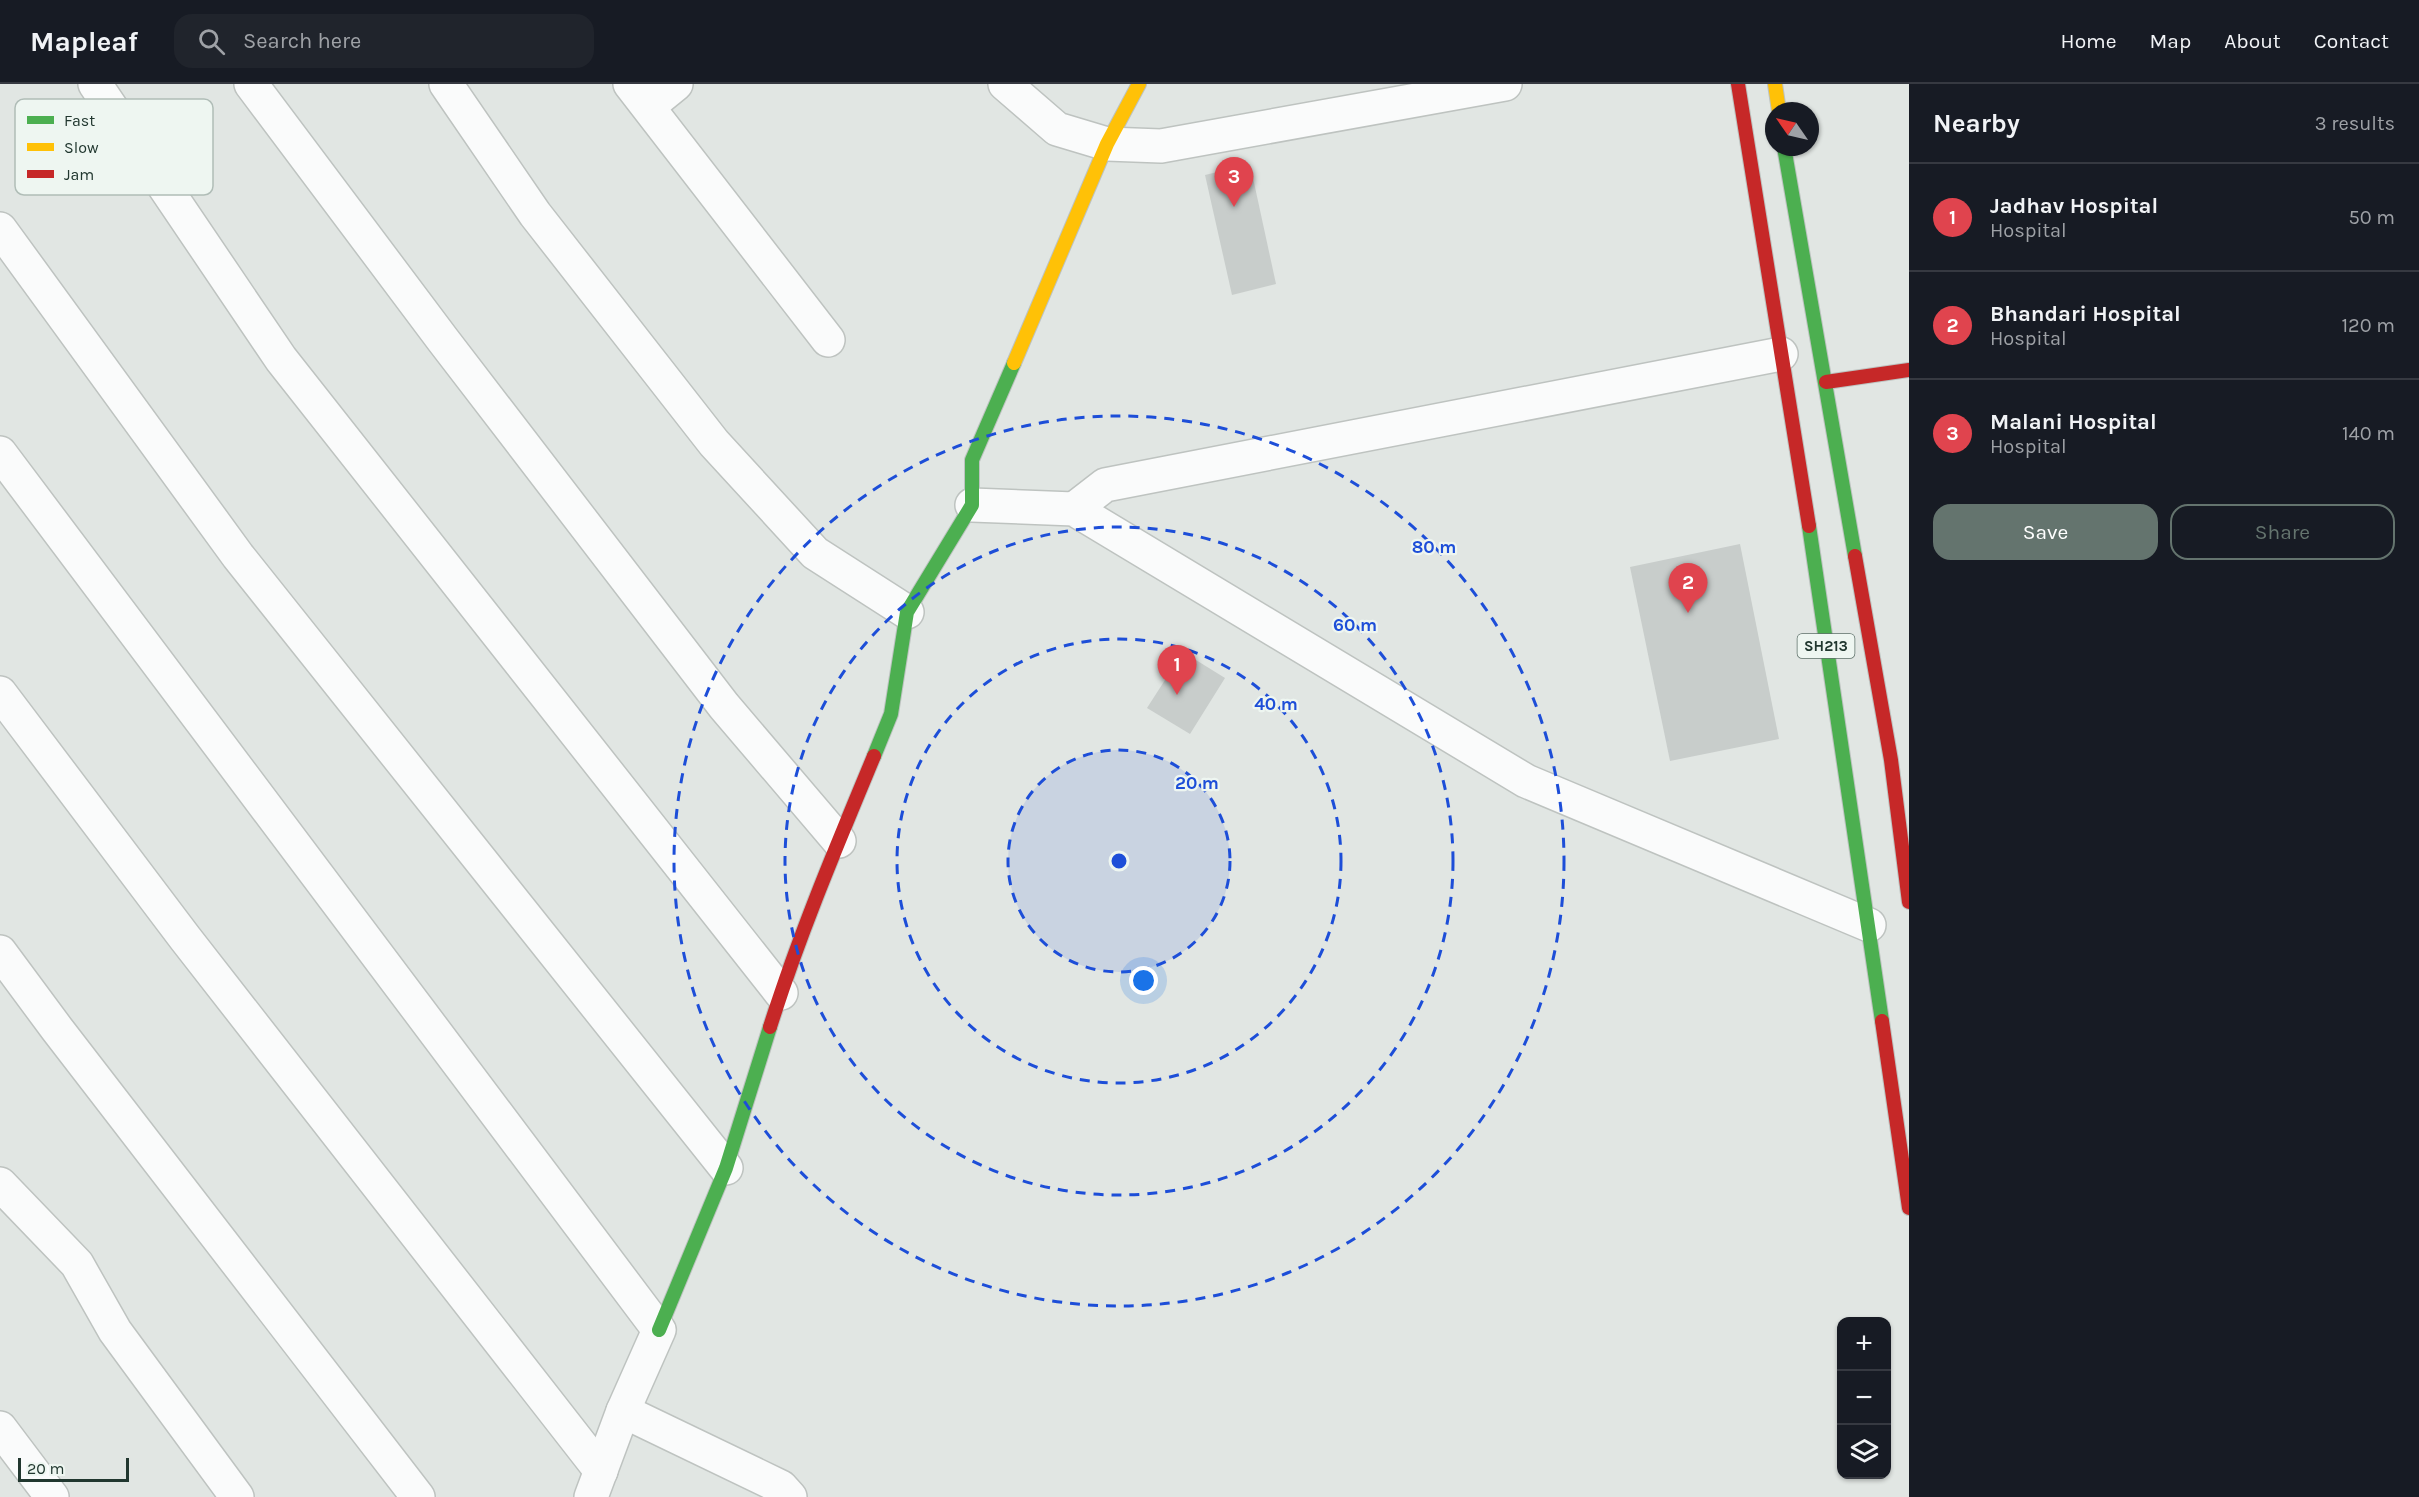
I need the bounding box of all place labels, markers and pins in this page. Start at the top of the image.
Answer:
pin: 3 [1214,158,1254,207]
pin: 2 [1668,564,1708,613]
pin: 1 [1158,646,1196,695]
centre of rings [1109,851,1129,871]

